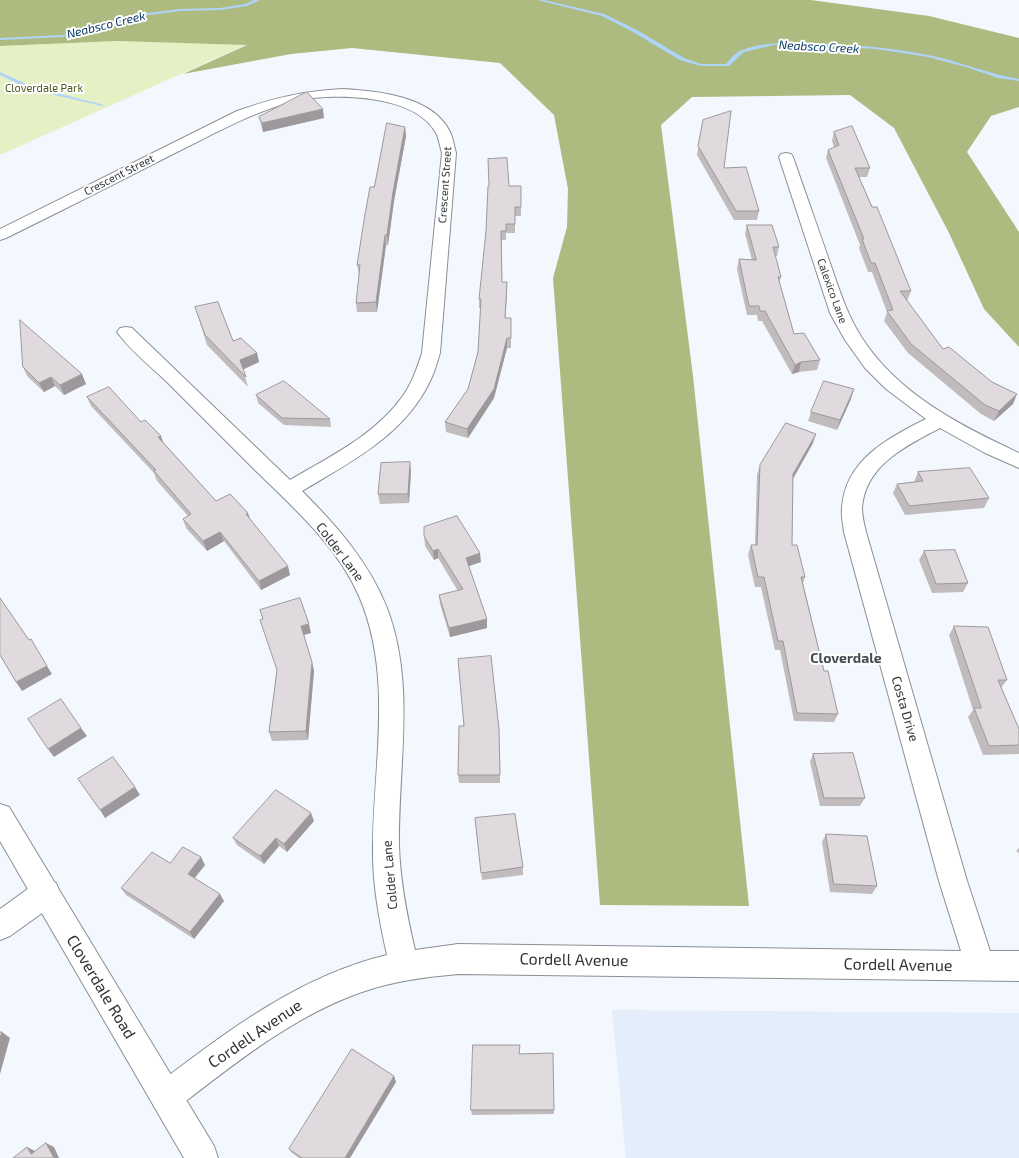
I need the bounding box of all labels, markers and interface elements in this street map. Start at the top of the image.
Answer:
water label: Neabsco Creek [65,8,147,42]
water label: Neabsco Creek [778,38,860,56]
park label: Cloverdale Park [5,81,83,95]
street label: Crescent Street [436,146,454,224]
street label: Crescent Street [82,152,156,198]
street label: Calexico Lane [814,257,850,325]
street label: Colder Lane [313,520,367,584]
district label: Cloverdale [810,650,882,666]
street label: Costa Drive [888,675,922,743]
street label: Colder Lane [379,840,401,910]
street label: Cloverdale Road [62,932,140,1042]
street label: Cordell Avenue [519,949,629,971]
street label: Cordell Avenue [843,954,953,976]
street label: Cordell Avenue [204,996,306,1072]

